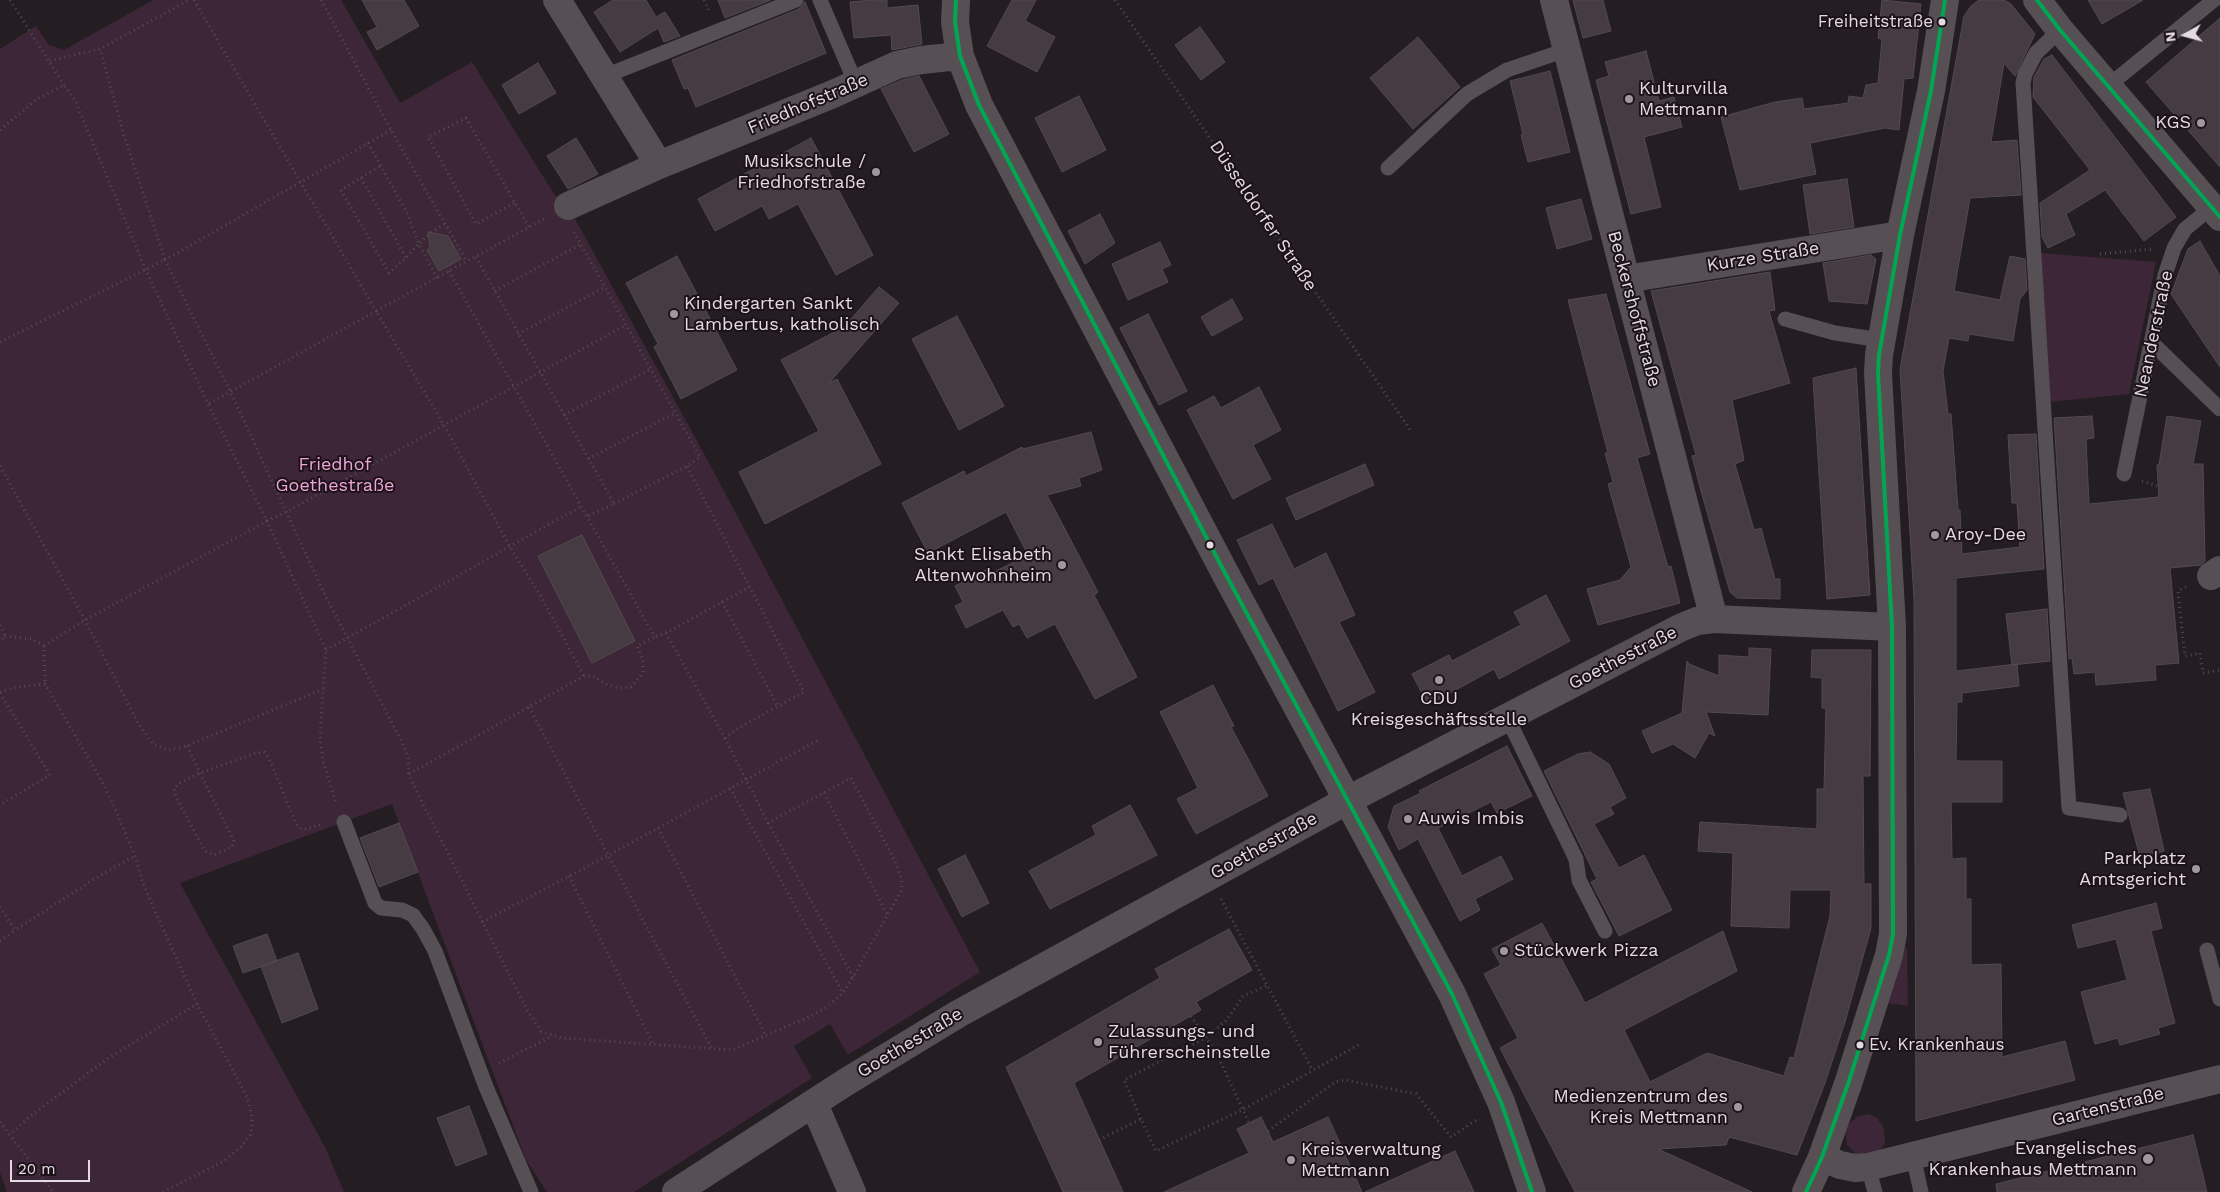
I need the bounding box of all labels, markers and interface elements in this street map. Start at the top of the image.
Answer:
north arrow [2160,10,2210,60]
place label: Freiheitstraße [1818,12,1933,32]
marker: Freiheitstraße [1937,17,1947,27]
text: N [2162,31,2179,43]
street label: Friedhofstraße [745,69,871,139]
place label: Kulturvilla Mettmann [1639,78,1728,120]
marker: Kulturvilla Mettmann [1623,93,1635,105]
place label: KGS [2155,112,2191,134]
marker: KGS [2195,117,2207,129]
street label: Düsseldorfer Straße [1205,137,1321,295]
place label: Musikschule / Friedhofstraße [737,151,866,193]
marker: Musikschule / Friedhofstraße [870,166,882,178]
street label: Beckershoffstraße [1603,229,1665,389]
street label: Kurze Straße [1705,237,1821,277]
street label: Neanderstraße [2130,269,2178,399]
place label: Kindergarten Sankt Lambertus, katholisch [684,293,880,336]
marker: Kindergarten Sankt Lambertus, katholisch [668,308,680,320]
park label: Friedhof Goethestraße [276,454,394,496]
place label: Aroy-Dee [1945,524,2026,546]
marker: Aroy-Dee [1929,529,1941,541]
unlabelled marker [1205,540,1215,550]
place label: Sankt Elisabeth Altenwohnheim [914,544,1052,586]
marker: Sankt Elisabeth Altenwohnheim [1056,559,1068,571]
street label: Goethestraße [1565,621,1681,695]
marker: CDU Kreisgeschäftsstelle [1433,674,1445,686]
place label: CDU Kreisgeschäftsstelle [1351,688,1527,731]
street label: Goethestraße [1207,808,1321,884]
place label: Auwis Imbis [1418,808,1524,830]
marker: Auwis Imbis [1402,813,1414,825]
place label: Parkplatz Amtsgericht [2079,848,2186,891]
marker: Parkplatz Amtsgericht [2190,863,2202,875]
place label: Stückwerk Pizza [1514,940,1658,962]
marker: Stückwerk Pizza [1498,945,1510,957]
street label: Goethestraße [854,1003,966,1083]
place label: Zulassungs- und Führerscheinstelle [1108,1021,1271,1064]
place label: Ev. Krankenhaus [1869,1035,2004,1055]
marker: Zulassungs- und Führerscheinstelle [1092,1036,1104,1048]
marker: Ev. Krankenhaus [1855,1040,1865,1050]
street label: Gartenstraße [2050,1083,2166,1131]
place label: Medienzentrum des Kreis Mettmann [1553,1086,1728,1128]
marker: Medienzentrum des Kreis Mettmann [1732,1101,1744,1113]
place label: Evangelisches Krankenhaus Mettmann [1928,1138,2137,1180]
place label: Kreisverwaltung Mettmann [1301,1139,1441,1182]
scale bar [12,1150,92,1182]
marker: Evangelisches Krankenhaus Mettmann [2141,1152,2155,1166]
marker: Kreisverwaltung Mettmann [1285,1154,1297,1166]
text: 20 m [18,1160,56,1178]

